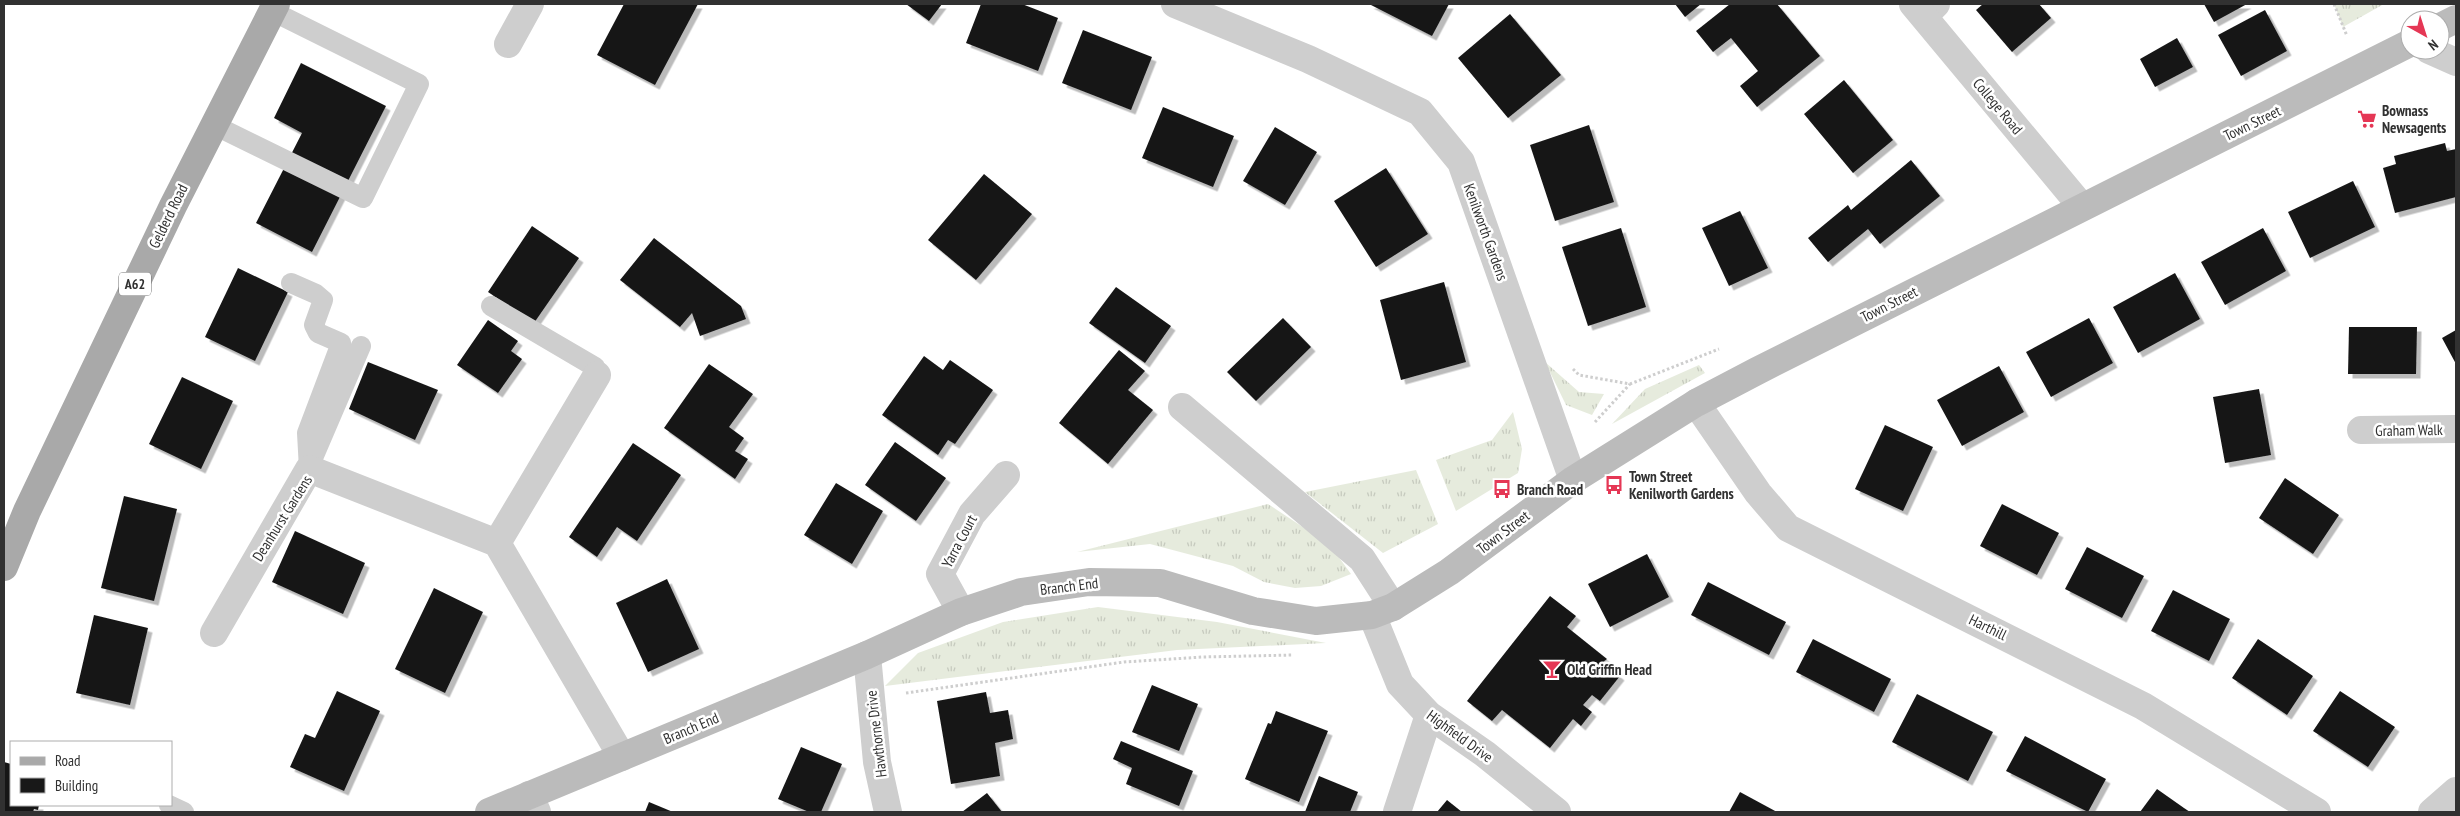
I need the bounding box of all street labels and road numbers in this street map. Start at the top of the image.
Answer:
street label: College Road [1969,74,2027,138]
street label: Town Street [2220,101,2284,145]
street label: Gelderd Road [144,181,192,251]
street label: Kenilworth Gardens [1460,181,1512,283]
road number: A62 [119,272,151,296]
street label: Town Street [1857,282,1921,326]
street label: Graham Walk [2375,420,2443,440]
street label: Deanhurst Gardens [248,471,316,565]
street label: Town Street [1473,506,1533,558]
street label: Yarra Court [937,511,981,571]
street label: Branch End [1039,573,1099,599]
street label: Harthill [1966,610,2010,644]
street label: Hawthorne Drive [861,689,891,779]
street label: Highfield Drive [1423,706,1497,766]
street label: Branch End [660,708,722,748]

